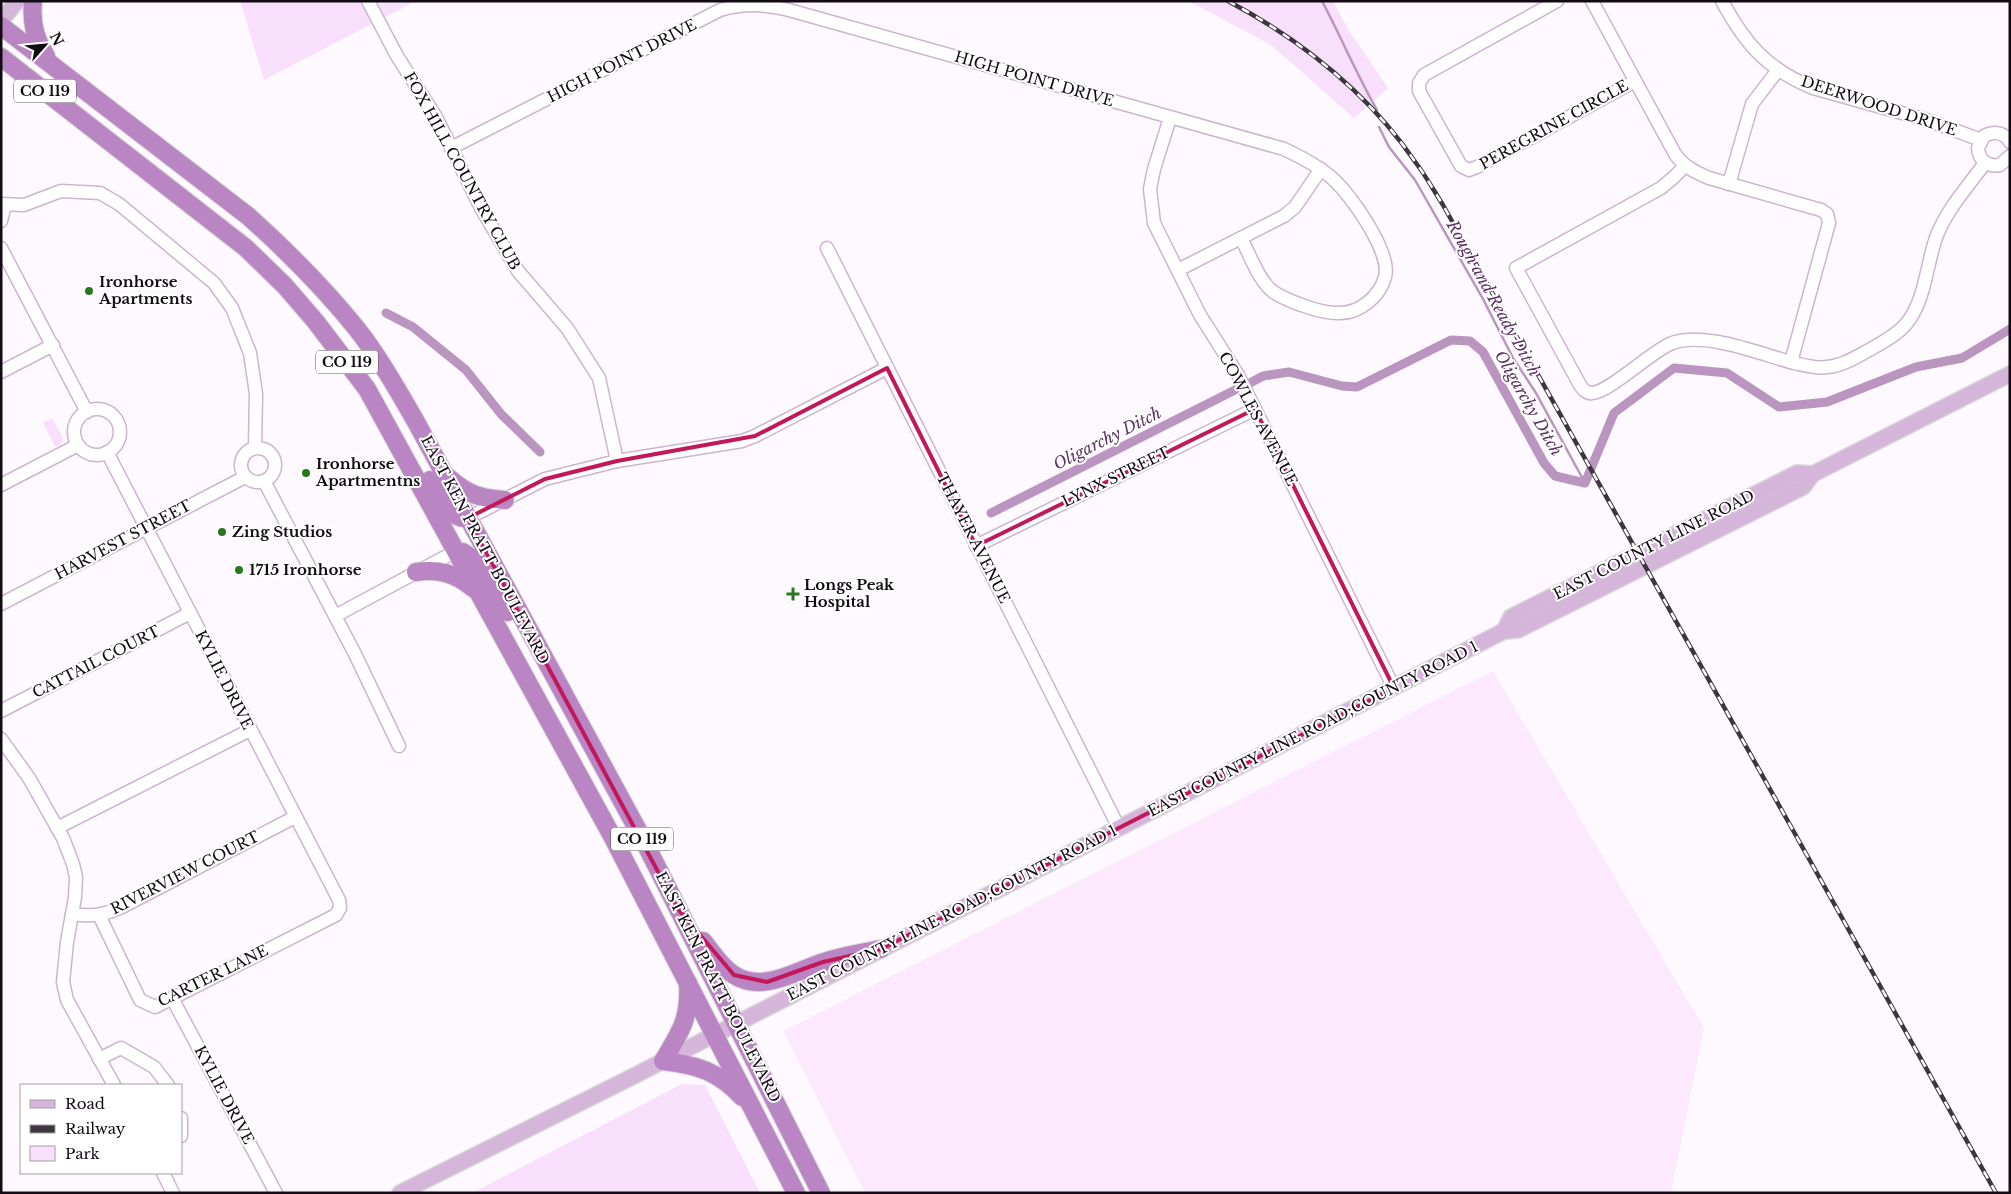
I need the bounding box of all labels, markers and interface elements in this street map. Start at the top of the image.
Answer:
street label: HIGH POINT DRIVE [544,15,700,106]
north arrow [20,20,70,70]
text: N [46,29,68,49]
street label: HIGH POINT DRIVE [952,47,1116,110]
street label: FOX HILL COUNTRY CLUB [400,68,525,273]
street label: DEERWOOD DRIVE [1799,71,1960,140]
street label: PEREGRINE CIRCLE [1476,76,1632,173]
road number: CO 119 [14,80,76,102]
water label: Rough and Ready Ditch [1442,216,1545,380]
place label: Ironhorse Apartments [98,272,192,308]
marker: Ironhorse Apartments [83,285,95,297]
water label: Oligarchy Ditch [1491,347,1567,459]
street label: COWLES AVENUE [1215,349,1302,489]
road number: CO 119 [316,351,378,374]
water label: Oligarchy Ditch [1050,402,1164,474]
street label: EAST KEN PRATT BOULEVARD [417,432,554,667]
street label: LYNX STREET [1059,442,1173,511]
place label: Ironhorse Apartmentns [315,454,420,490]
marker: Ironhorse Apartmentns [300,467,312,479]
street label: THAYER AVENUE [932,469,1015,606]
street label: EAST COUNTY LINE ROAD [1550,485,1758,604]
street label: HARVEST STREET [51,496,194,584]
place label: Zing Studios [232,522,332,541]
marker: Zing Studios [216,526,228,538]
place label: 1715 Ironhorse [249,560,362,579]
marker: 1715 Ironhorse [233,564,245,576]
place label: Longs Peak Hospital [804,575,895,611]
marker: Longs Peak Hospital [786,587,800,601]
street label: CATTAIL COURT [29,621,163,702]
street label: KYLIE DRIVE [191,627,258,733]
street label: EAST COUNTY LINE ROAD;COUNTY ROAD 1 [1144,637,1481,821]
street label: EAST COUNTY LINE ROAD;COUNTY ROAD 1 [783,821,1120,1005]
street label: RIVERVIEW COURT [107,827,262,918]
road number: CO 119 [611,828,673,851]
street label: EAST KEN PRATT BOULEVARD [652,868,785,1105]
street label: CARTER LANE [154,941,271,1011]
street label: KYLIE DRIVE [191,1042,258,1147]
legend [20,1084,182,1174]
text: Road [65,1094,105,1113]
text: Railway [65,1119,126,1138]
text: Park [65,1144,101,1163]

